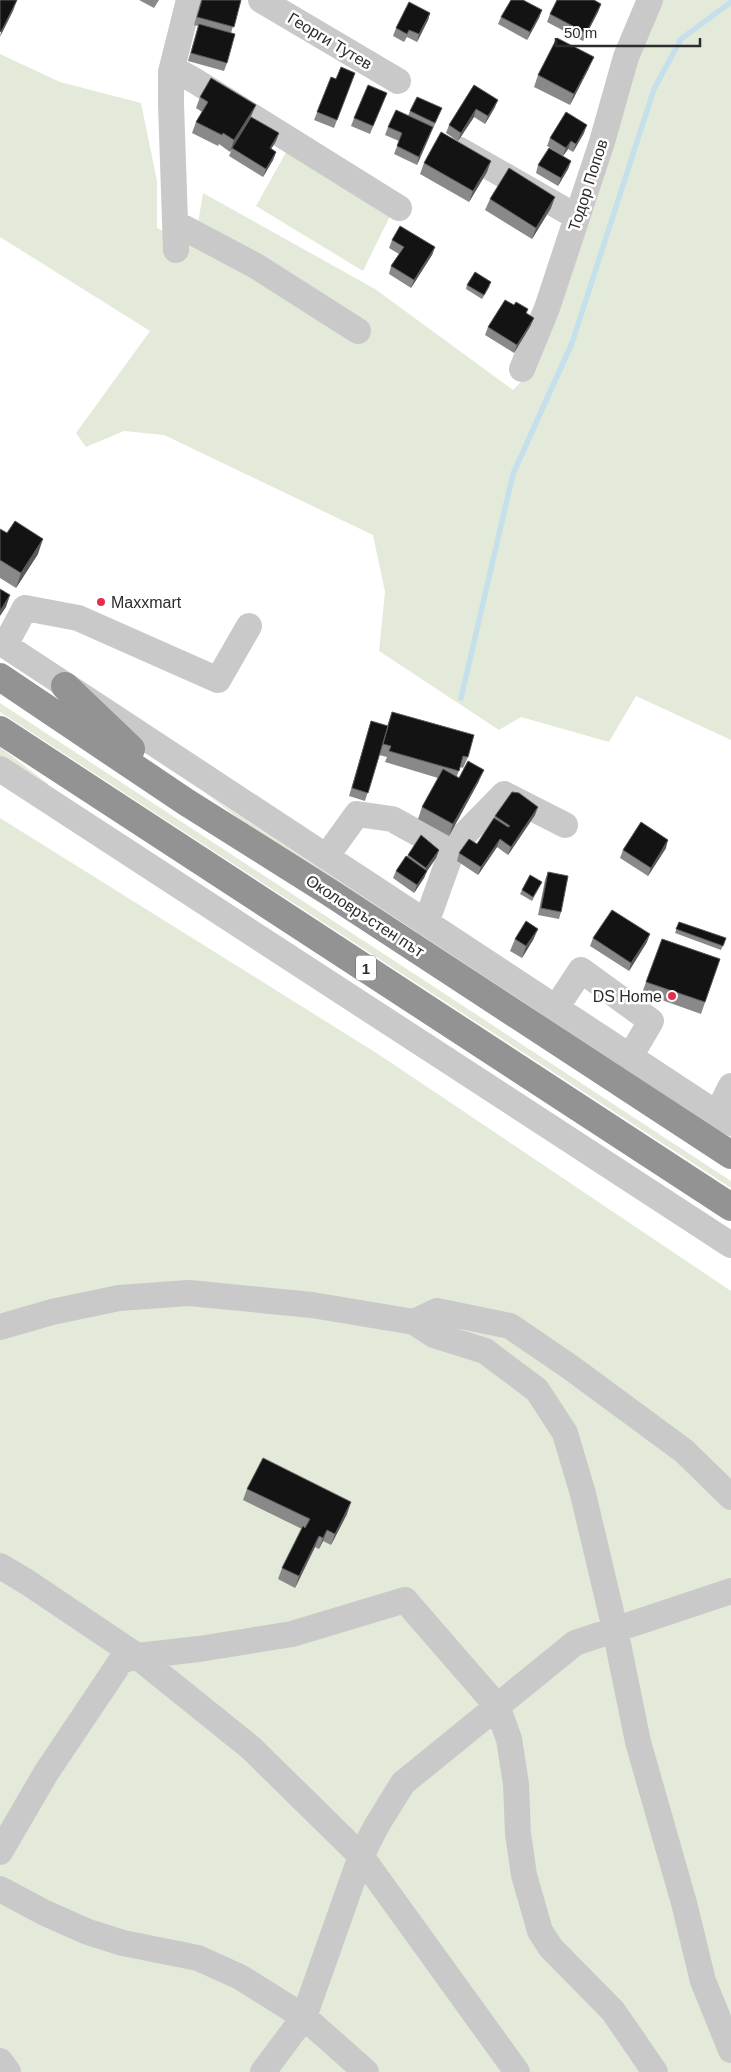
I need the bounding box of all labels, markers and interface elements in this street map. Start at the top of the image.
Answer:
street label: Георги Тутев [285,9,375,73]
scale bar [556,15,700,47]
text: 50 m [564,24,597,41]
street label: Тодор Попов [565,137,611,233]
place label: Maxxmart [111,594,182,611]
marker: Maxxmart [95,596,107,608]
street label: Околовръстен път [303,871,428,961]
road number: 1 [356,956,376,980]
place label: DS Home [593,988,662,1005]
marker: DS Home [666,990,678,1002]

